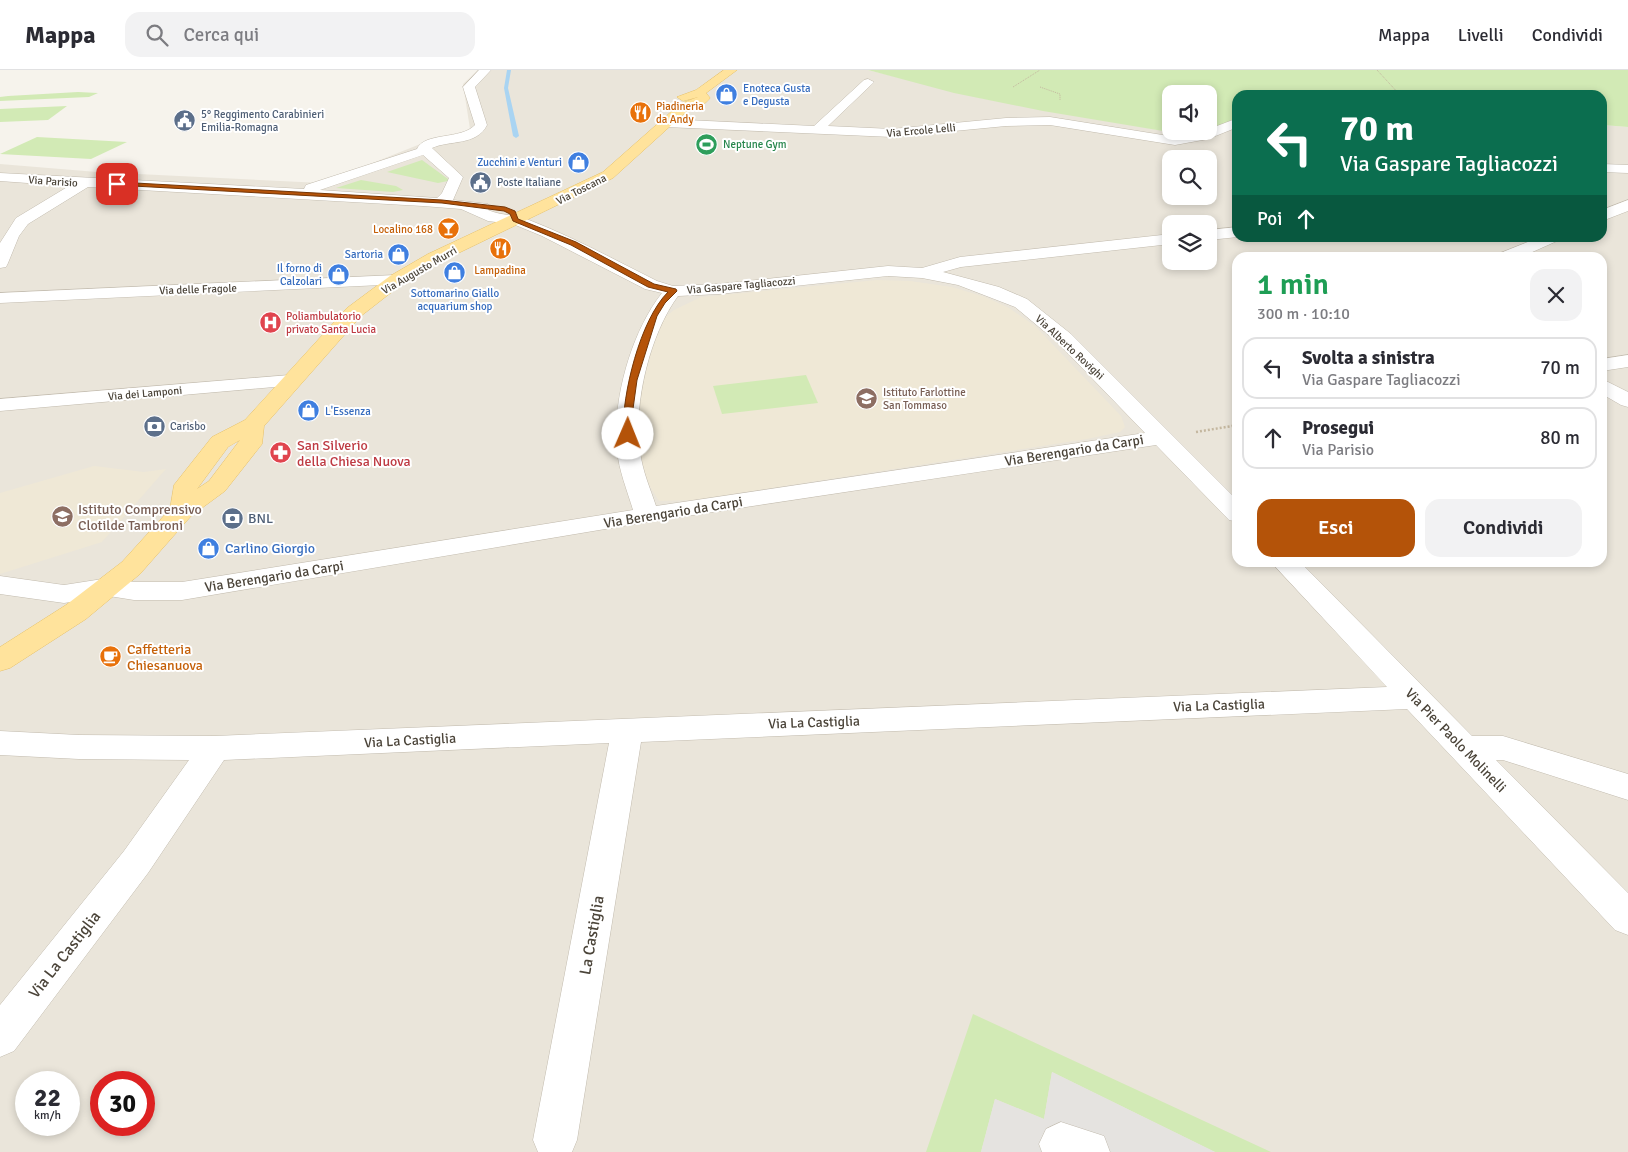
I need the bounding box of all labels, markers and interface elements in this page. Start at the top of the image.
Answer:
search box [125,12,475,57]
text: Mappa [25,20,95,50]
icon: search [143,21,171,49]
text: Cerca qui [183,23,259,47]
text: Mappa [1378,24,1430,46]
text: Livelli [1458,24,1504,46]
text: Condividi [1532,24,1603,46]
shop icon: Enoteca Gusta e Degusta [715,82,739,106]
place label: Enoteca Gusta e Degusta [743,82,811,108]
map controls [1162,85,1217,270]
button: sound [1162,85,1217,140]
restaurant icon: Piadineria da Andy [628,100,652,124]
place label: Piadineria da Andy [656,100,704,126]
text: 70 m [1340,107,1414,150]
public building icon: 5° Reggimento Carabinieri Emilia-Romagna [173,108,197,132]
place label: 5° Reggimento Carabinieri Emilia-Romagna [201,108,324,134]
icon: left [1257,110,1322,175]
street label: Via Ercole Lelli [886,121,956,140]
sports icon: Neptune Gym [695,132,719,156]
place label: Neptune Gym [723,138,787,151]
shop icon: Zucchini e Venturi [566,150,590,174]
button: search [1162,150,1217,205]
text: Via Gaspare Tagliacozzi [1340,150,1558,177]
place label: Zucchini e Venturi [477,156,562,169]
pin [96,163,138,205]
icon: arrive [103,170,131,198]
public building icon: Poste Italiane [469,170,493,194]
street label: Via Toscana [554,171,609,208]
street label: Via Parisio [28,173,78,190]
place label: Poste Italiane [497,176,561,189]
icon: ahead [1292,205,1320,233]
text: Poi [1257,207,1282,231]
button: layers [1162,215,1217,270]
bar icon: Localino 168 [437,217,461,241]
place label: Localino 168 [373,223,433,236]
restaurant icon: Lampadina [488,237,512,261]
shop icon: Sartoria [387,242,411,266]
street label: Via Augusto Murri [379,244,459,297]
place label: Sartoria [345,248,383,261]
shop icon: Sottomarino Giallo acquarium shop [443,260,467,284]
place label: Il forno di Calzolari [277,262,322,288]
shop icon: Il forno di Calzolari [326,262,350,286]
place label: Lampadina [474,264,526,277]
text: 1 min [1257,266,1329,303]
button: close [1530,269,1582,321]
street label: Via Gaspare Tagliacozzi [686,274,796,297]
street label: Via delle Fragole [159,282,237,297]
place label: Sottomarino Giallo acquarium shop [411,287,499,313]
text: 300 m · 10:10 [1257,304,1350,324]
hospital icon: Poliambulatorio privato Santa Lucia [258,310,282,334]
place label: Poliambulatorio privato Santa Lucia [286,310,377,336]
street label: Via Alberto Rovighi [1033,312,1107,383]
text: Svolta a sinistra [1302,346,1435,370]
icon: left [1259,354,1287,382]
text: 70 m [1540,356,1580,380]
text: Via Gaspare Tagliacozzi [1302,370,1461,390]
street label: Via dei Lamponi [107,384,183,403]
school or university icon: Istituto Farlottine San Tommaso [855,386,879,410]
place label: Istituto Farlottine San Tommaso [883,386,966,412]
shop icon: L'Essenza [297,399,321,423]
place label: L'Essenza [325,405,371,418]
position arrow [601,407,653,459]
bank icon: Carisbo [142,414,166,438]
text: Prosegui [1302,416,1374,440]
place label: Carisbo [170,420,206,433]
icon: ahead [1259,424,1287,452]
text: 80 m [1540,426,1580,450]
street label: Via Berengario da Carpi [1003,431,1145,470]
place label: San Silverio della Chiesa Nuova [297,437,411,470]
text: Via Parisio [1302,440,1374,460]
pharmacy icon: San Silverio della Chiesa Nuova [269,441,293,465]
street label: Via Berengario da Carpi [602,493,744,532]
button: Esci [1257,499,1415,557]
button: Condividi [1425,499,1582,557]
place label: Istituto Comprensivo Clotilde Tambroni [78,501,202,534]
school or university icon: Istituto Comprensivo Clotilde Tambroni [50,505,74,529]
bank icon: BNL [220,506,244,530]
place label: BNL [248,510,273,527]
shop icon: Carlino Giorgio [197,536,221,560]
place label: Carlino Giorgio [225,540,315,557]
street label: Via Berengario da Carpi [203,557,345,596]
place label: Caffetteria Chiesanuova [127,641,203,674]
cafe icon: Caffetteria Chiesanuova [99,645,123,669]
street label: Via Pier Paolo Molinelli [1402,685,1510,796]
street label: Via La Castiglia [1173,695,1265,716]
street label: Via La Castiglia [768,712,860,733]
street label: Via La Castiglia [364,730,456,751]
street label: La Castiglia [575,894,609,976]
street label: Via La Castiglia [25,907,105,1002]
speed limit sign: 30 [90,1071,155,1136]
text: 22 [34,1082,61,1113]
text: km/h [34,1108,61,1123]

